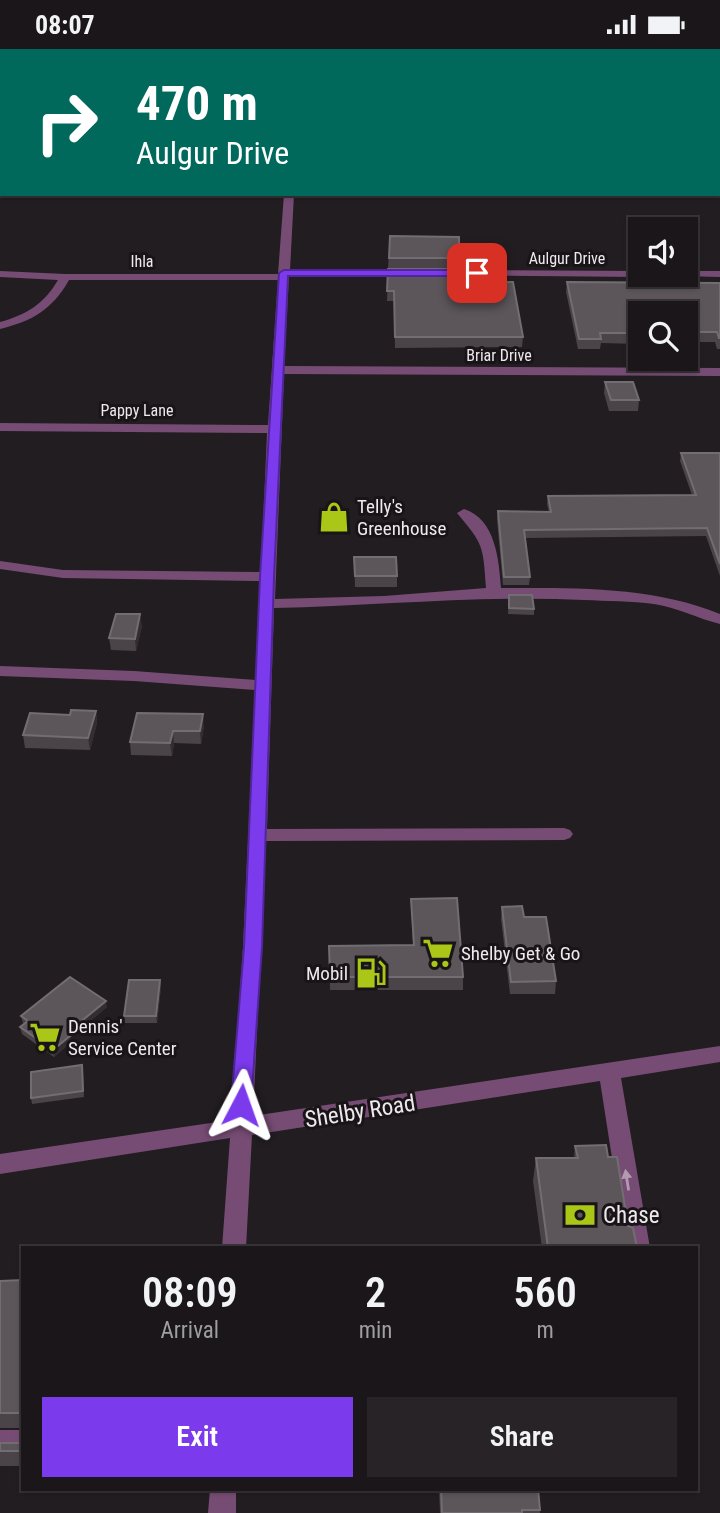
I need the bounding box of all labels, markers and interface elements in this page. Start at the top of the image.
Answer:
text: 08:07 [35,10,95,40]
text: 470 m [136,75,258,132]
icon: right [21,77,112,168]
text: Aulgur Drive [136,134,289,172]
map controls [628,217,698,371]
button: sound [628,217,698,287]
pin [447,243,507,303]
street label: Aulgur Drive [529,249,605,268]
street label: Ihla [130,252,154,271]
icon: arrive [458,254,496,292]
button: search [628,301,698,371]
street label: Briar Drive [466,346,532,365]
street label: Pappy Lane [101,401,174,420]
place label: Telly's Greenhouse [357,495,446,540]
shop icon: Telly's Greenhouse [317,500,351,534]
supermarket icon: Shelby Get & Go [421,936,455,970]
place label: Shelby Get & Go [461,942,580,965]
fuel station icon: Mobil [354,956,388,990]
place label: Mobil [306,962,348,985]
place label: Dennis' Service Center [68,1015,177,1060]
supermarket icon: Dennis' Service Center [28,1020,62,1054]
position arrow [204,1068,278,1142]
street label: Shelby Road [303,1089,417,1134]
one-way arrow [621,1169,632,1191]
bank icon: Chase [563,1198,597,1232]
place label: Chase [603,1202,659,1229]
text: 08:09 [142,1268,238,1317]
text: 2 [365,1268,386,1317]
text: 560 [514,1268,577,1317]
text: Arrival [161,1317,219,1344]
text: min [359,1317,392,1344]
text: m [537,1317,554,1344]
button: Exit [42,1397,353,1477]
button: Share [367,1397,677,1477]

